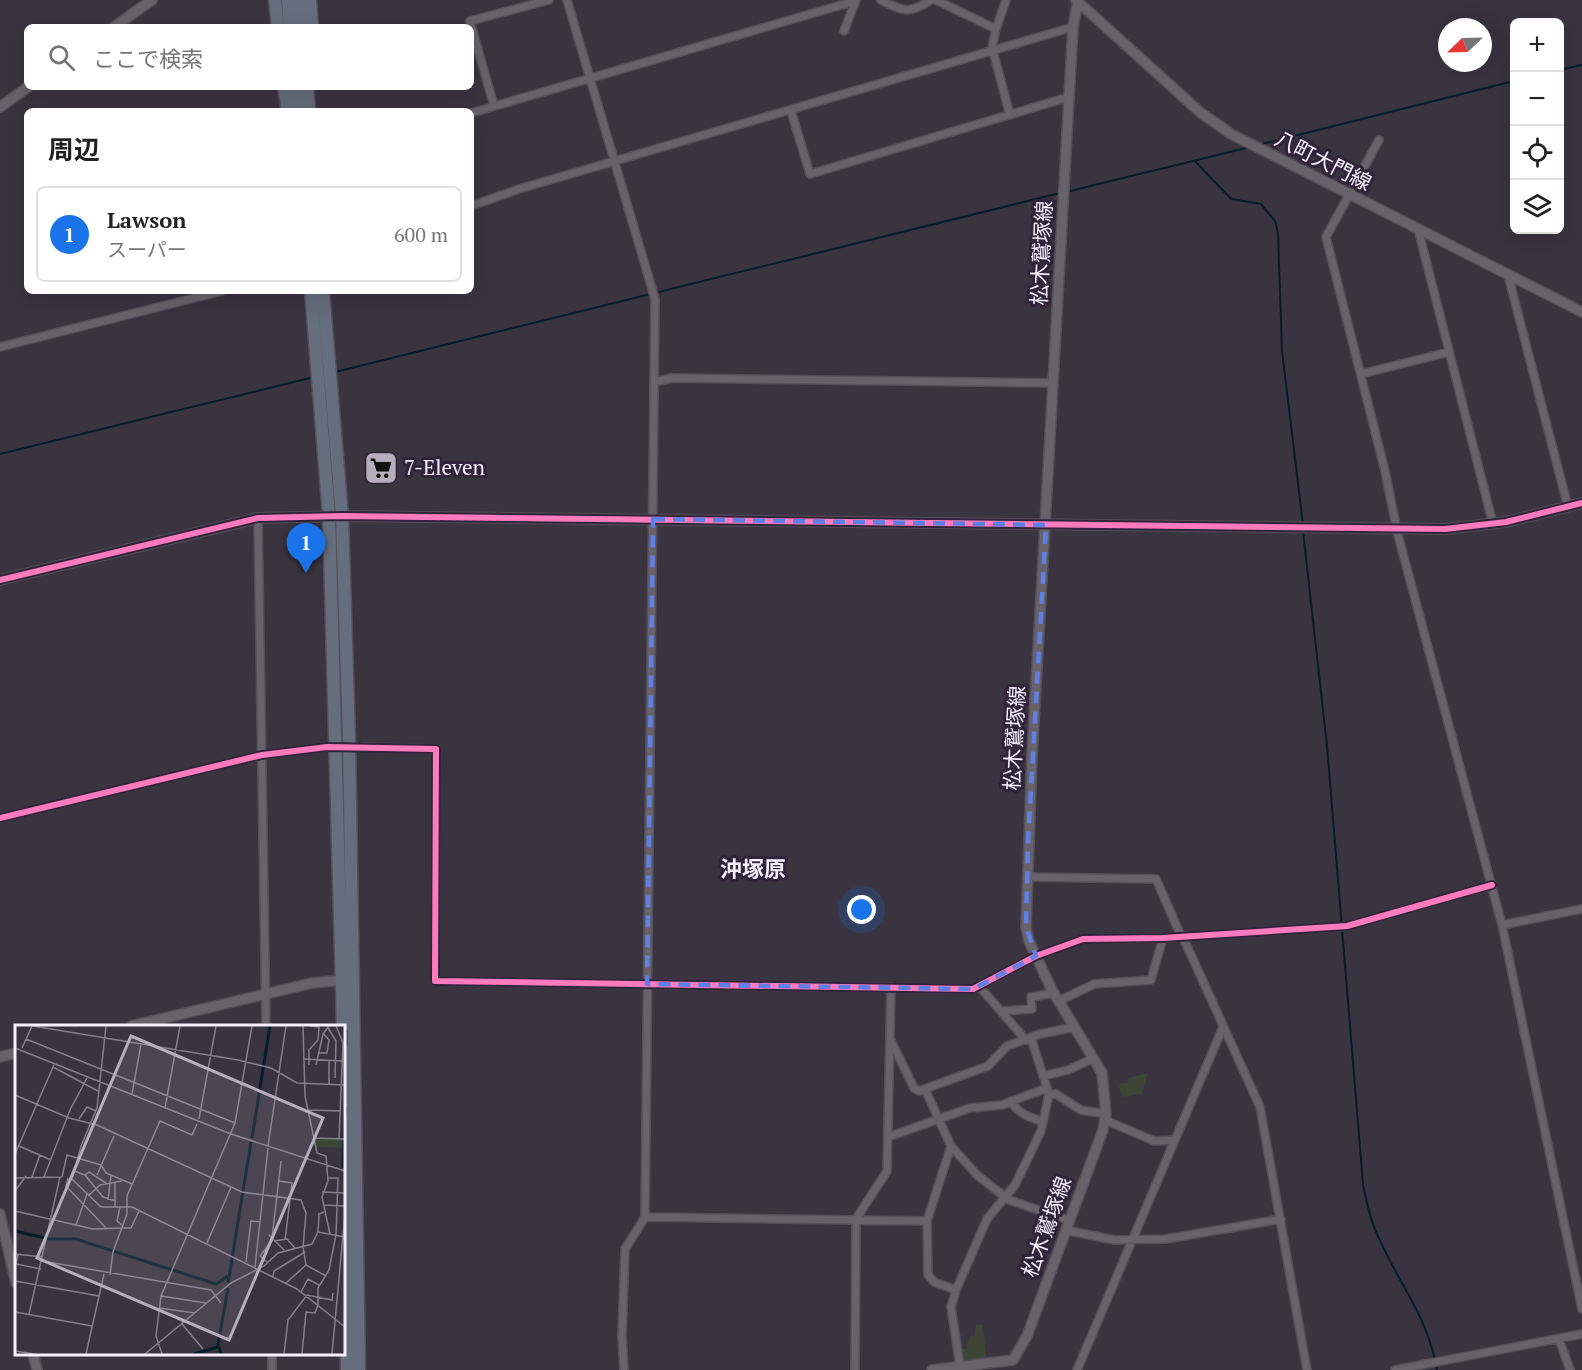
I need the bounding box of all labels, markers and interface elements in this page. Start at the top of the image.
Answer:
north arrow [1438,18,1492,72]
map controls [1510,18,1564,234]
button: + [1510,18,1564,72]
search box [24,24,474,90]
icon: search [45,41,78,74]
text: ここで検索 [93,44,203,73]
button: − [1510,72,1564,126]
street label: 八町大門線 [1270,124,1377,196]
button: locate [1510,126,1564,180]
text: 周辺 [48,132,100,166]
button: layers [1510,180,1564,234]
street label: 松木鷲塚線 [1024,200,1058,306]
text: Lawson [107,205,187,234]
text: 1 [64,221,75,248]
text: 600 m [394,221,448,248]
text: スーパー [107,236,187,263]
supermarket icon: 7-Eleven [363,450,399,486]
place label: 7-Eleven [404,453,486,481]
pin: 1 [286,524,326,573]
street label: 松木鷲塚線 [997,685,1031,791]
district label: 沖塚原 [720,854,786,883]
your location [847,895,876,924]
inset map [15,1025,345,1355]
street label: 松木鷲塚線 [1015,1173,1077,1281]

